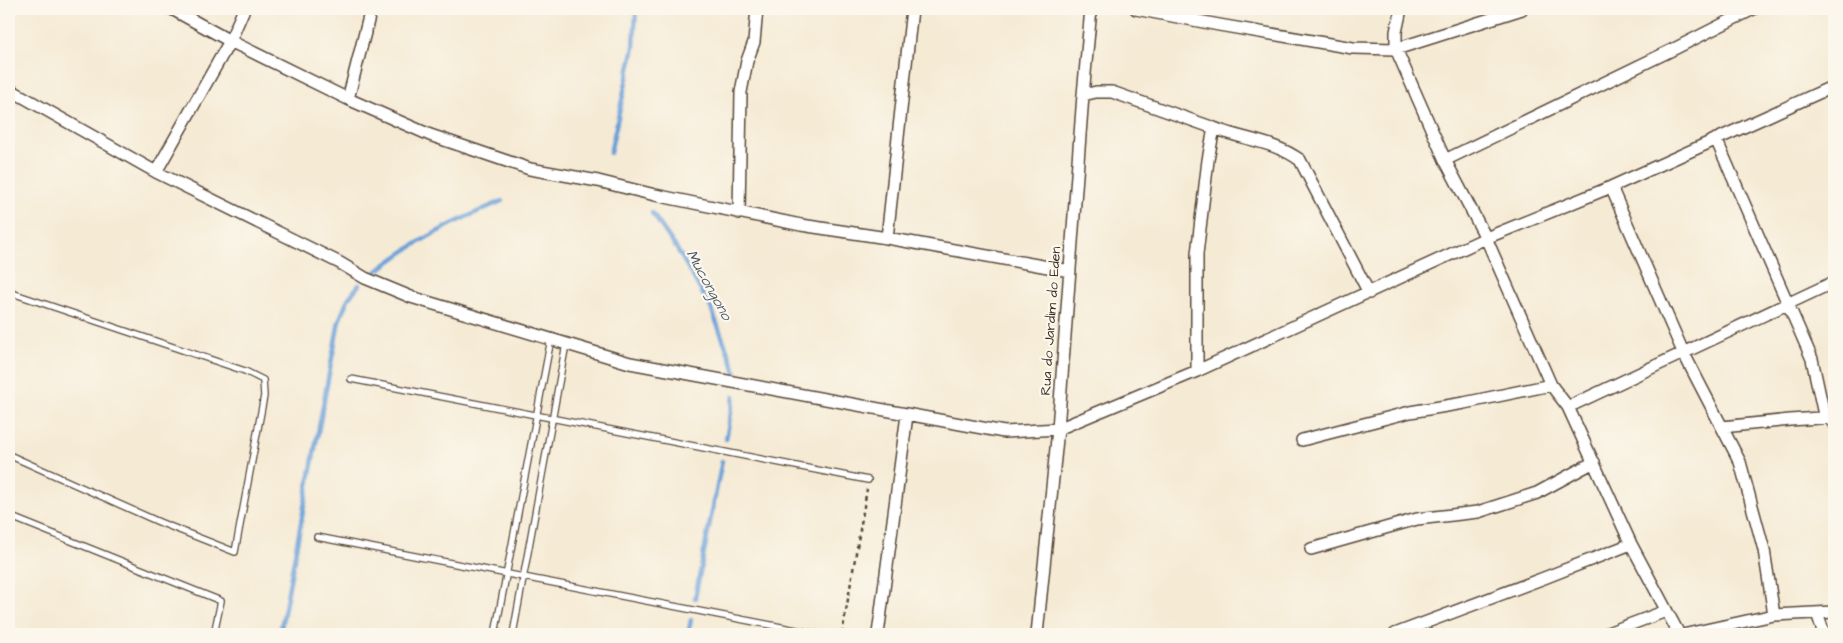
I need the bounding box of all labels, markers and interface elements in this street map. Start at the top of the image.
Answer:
water label: Mucongono [680,246,738,326]
street label: Rua do Jardim do Eden [1036,246,1066,396]

